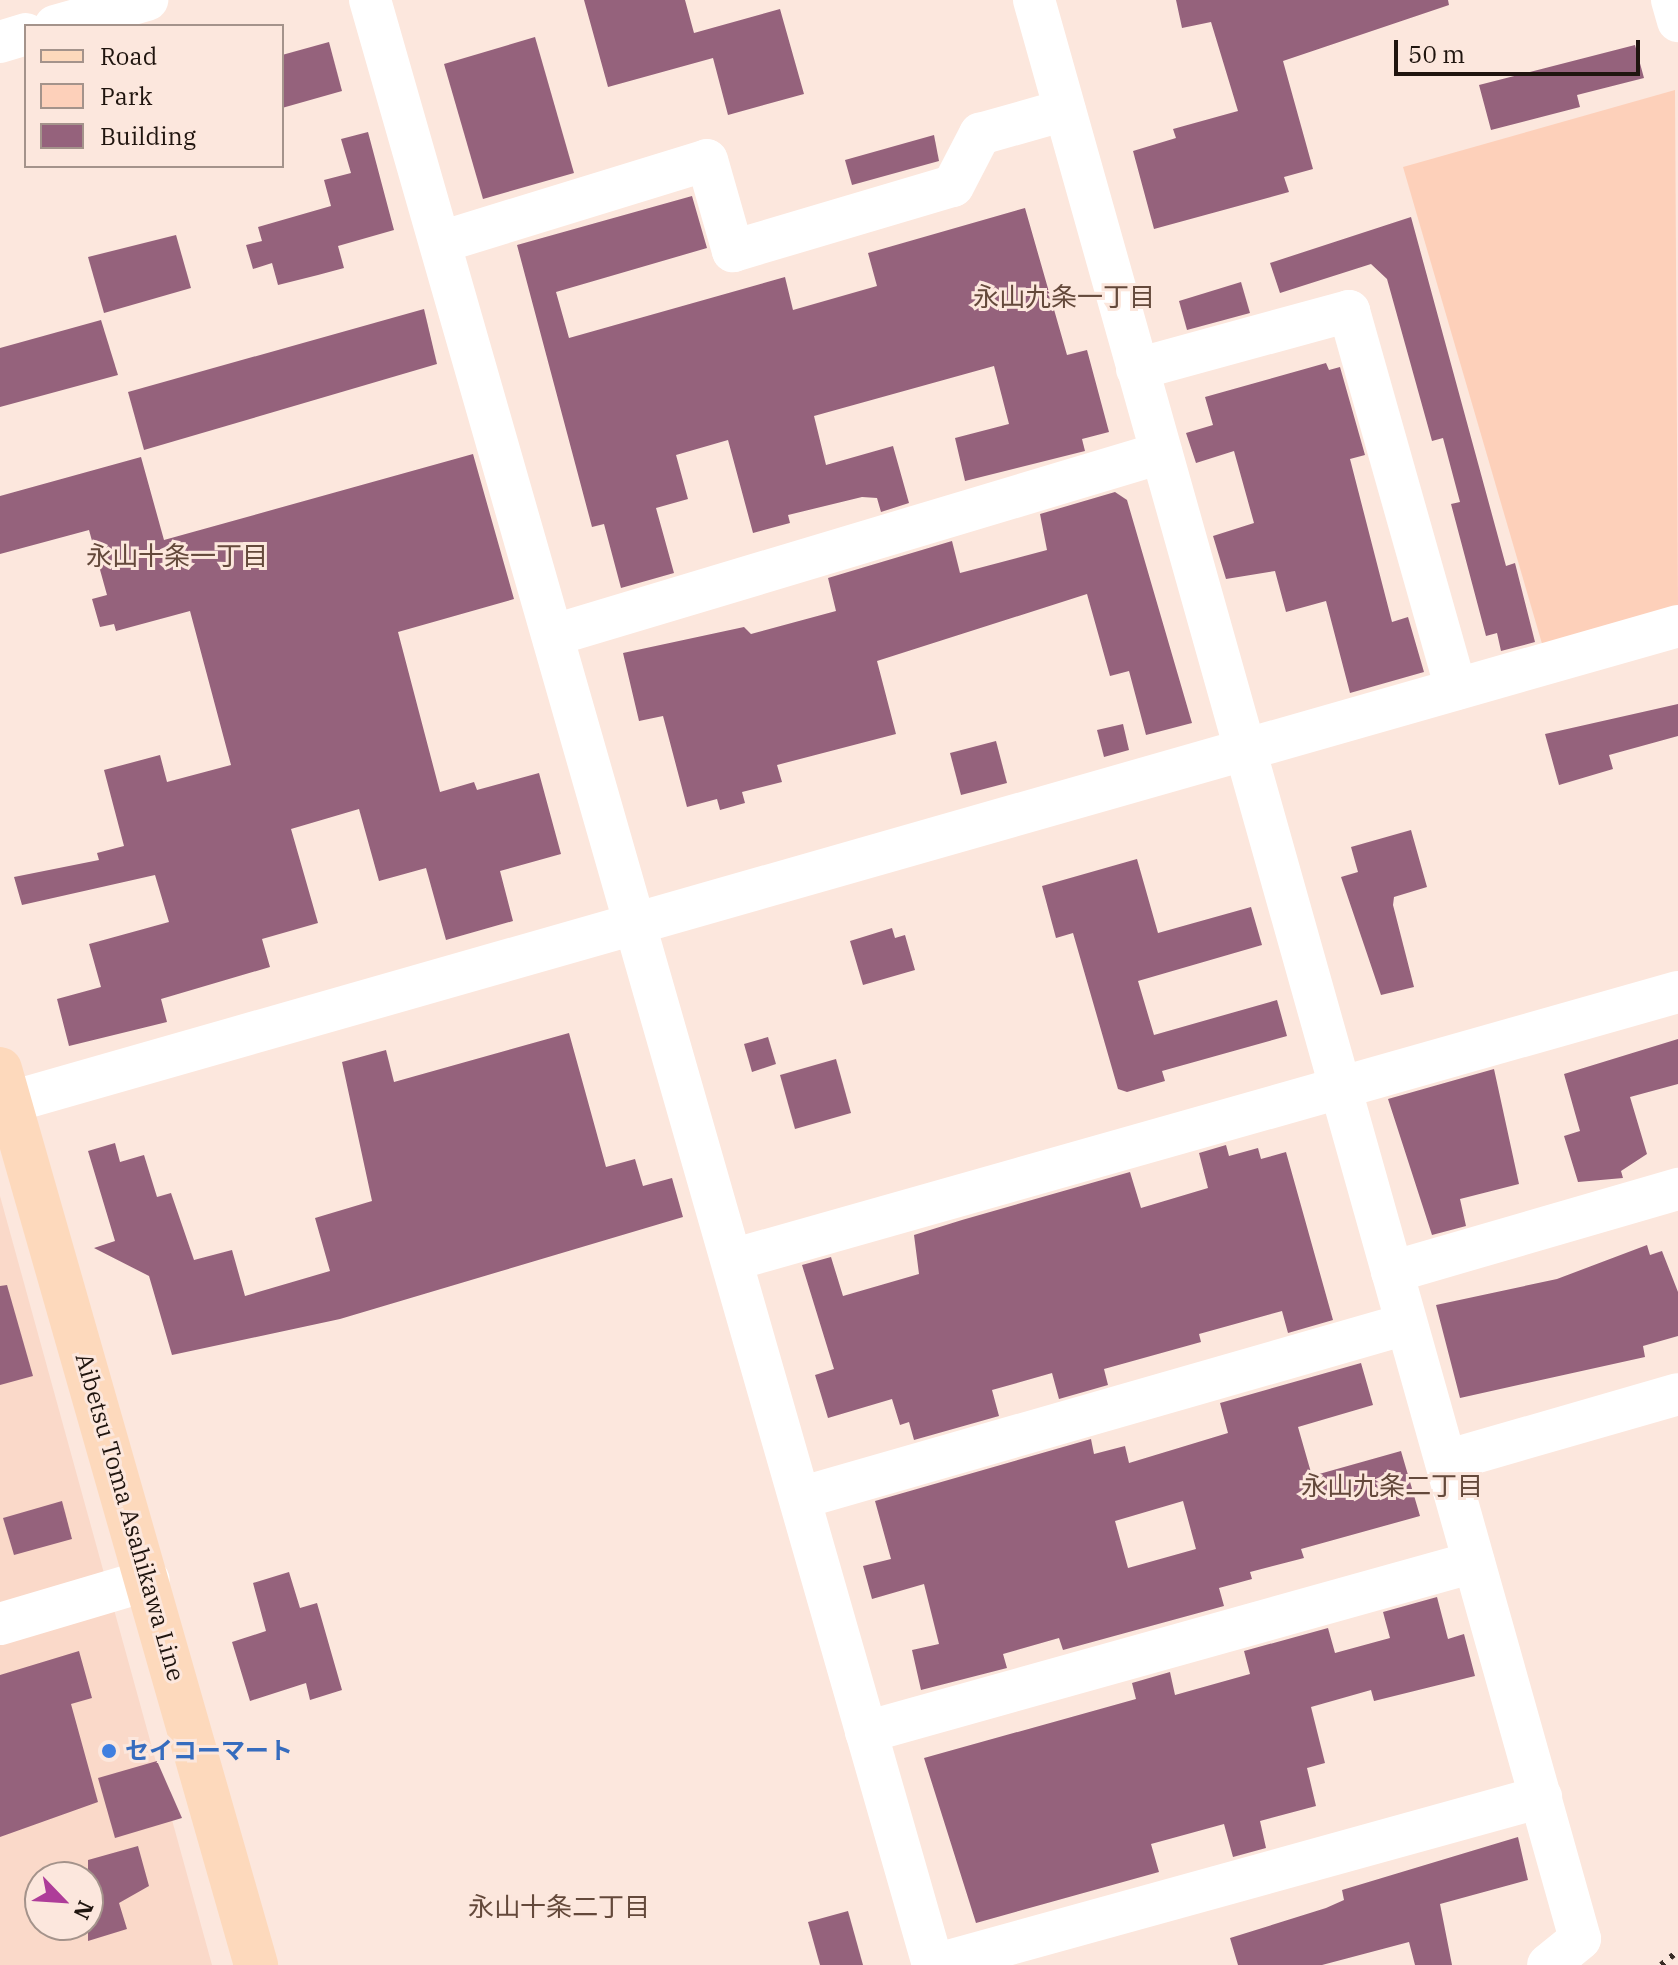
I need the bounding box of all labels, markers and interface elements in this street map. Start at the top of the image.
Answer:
legend [24,24,284,168]
scale bar [1398,24,1644,74]
text: 50 m [1408,38,1465,70]
text: Road [100,40,157,72]
text: Park [100,80,152,112]
text: Building [100,120,196,152]
district label: 永山九条一丁目 [973,281,1155,313]
district label: 永山十条一丁目 [86,540,268,572]
street label: Aibetsu Toma Asahikawa Line [69,1350,191,1684]
district label: 永山九条二丁目 [1301,1470,1483,1502]
place label: セイコーマート [125,1737,293,1765]
marker: セイコーマート [100,1742,118,1760]
north arrow [24,1861,104,1941]
district label: 永山十条二丁目 [468,1891,650,1923]
text: N [68,1896,101,1925]

